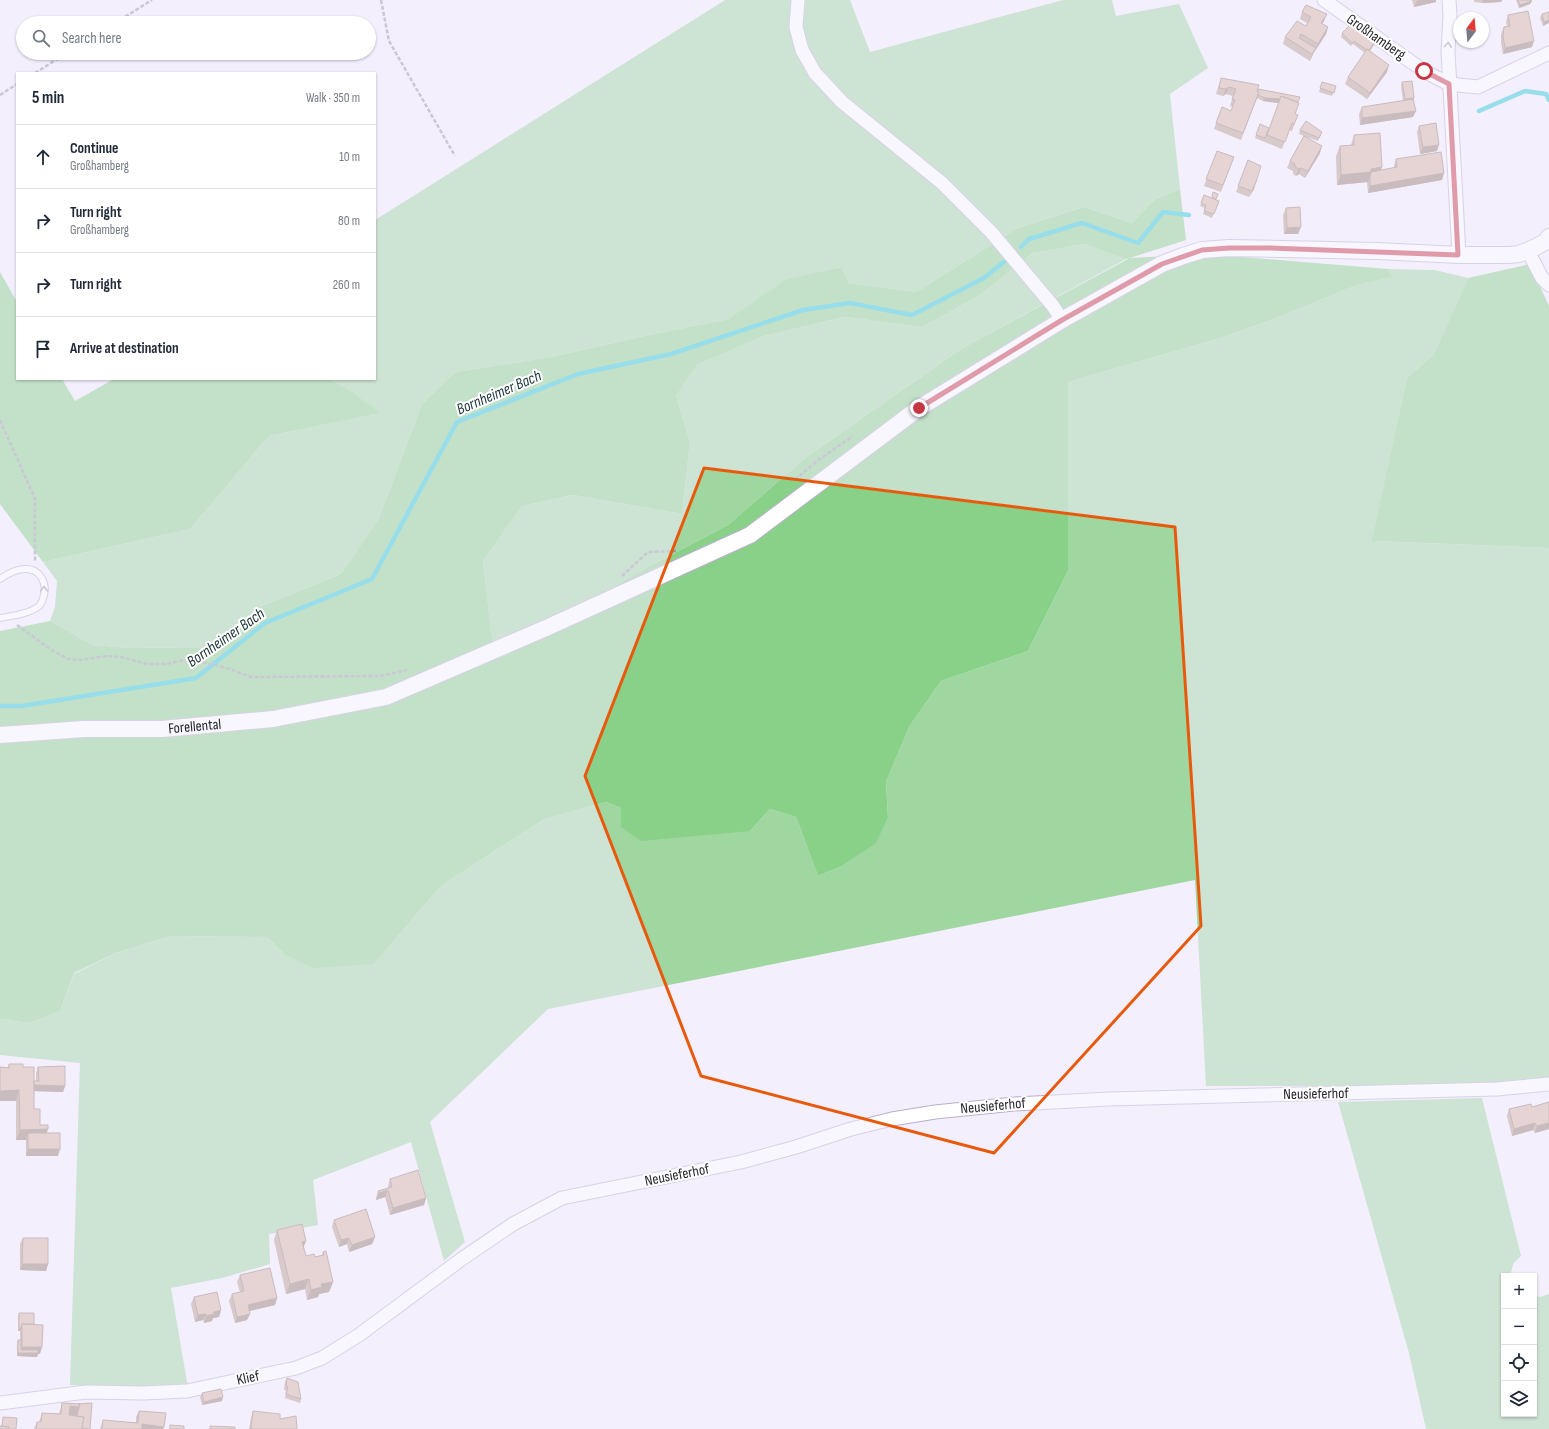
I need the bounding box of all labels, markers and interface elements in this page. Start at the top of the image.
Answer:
street label: Großhamberg [1343,10,1409,64]
north arrow [1453,12,1489,48]
search box [16,16,376,60]
icon: search [30,27,52,49]
text: Search here [62,29,122,48]
one-way arrow [1444,42,1453,48]
route start [1415,62,1433,80]
text: 5 min [32,88,64,108]
text: Walk · 350 m [306,90,360,106]
text: Continue [70,139,119,158]
icon: ahead [32,146,54,168]
text: 10 m [339,149,360,165]
text: Großhamberg [70,158,129,174]
text: Turn right [70,203,122,222]
icon: right [32,210,54,232]
text: 80 m [338,213,360,229]
text: Großhamberg [70,222,129,238]
icon: right [32,274,54,296]
text: Turn right [70,275,122,294]
text: 260 m [333,277,360,293]
icon: arrive [32,338,54,360]
text: Arrive at destination [70,339,179,358]
water label: Bornheimer Bach [454,367,545,419]
route end [910,399,928,417]
one-way arrow [40,585,48,591]
water label: Bornheimer Bach [184,604,269,672]
street label: Forellental [167,714,222,738]
street label: Neusieferhof [1283,1084,1350,1104]
street label: Neusieferhof [960,1094,1027,1118]
street label: Neusieferhof [643,1159,712,1191]
map controls [1501,1273,1537,1417]
button: + [1501,1273,1537,1309]
button: − [1501,1309,1537,1345]
button: locate [1501,1345,1537,1381]
street label: Klief [235,1366,262,1390]
button: layers [1501,1381,1537,1417]

